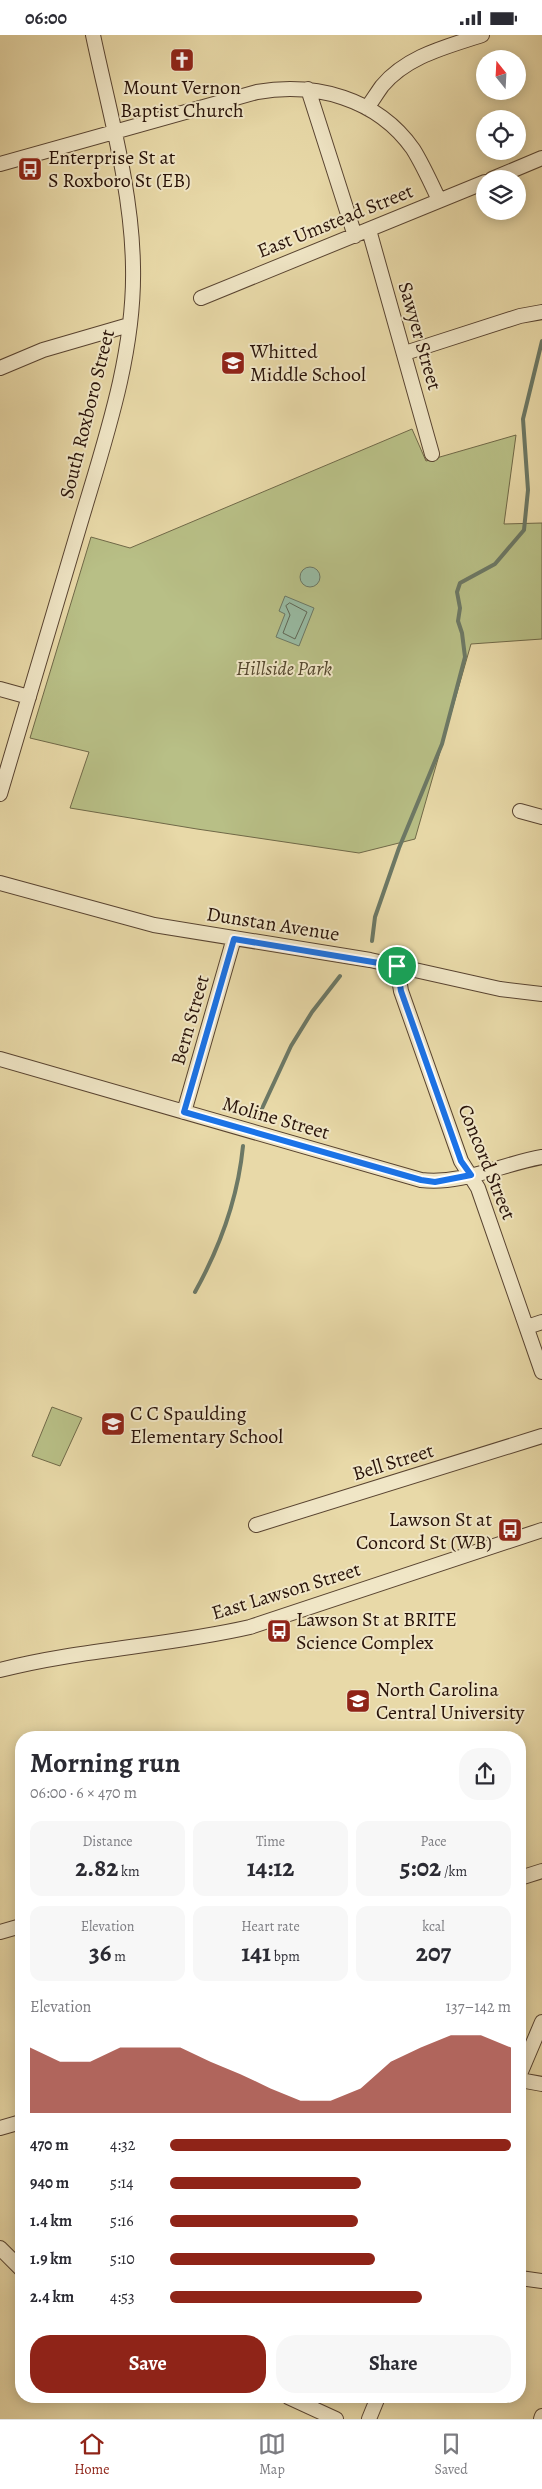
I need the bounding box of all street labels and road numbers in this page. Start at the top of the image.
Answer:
street label: East Umstead Street [253,177,417,265]
street label: Sawyer Street [392,279,448,394]
street label: South Roxboro Street [53,326,121,501]
street label: Dunstan Avenue [205,900,341,948]
street label: Bern Street [164,971,216,1068]
street label: Moline Street [219,1090,333,1146]
street label: Concord Street [452,1100,523,1224]
street label: Bell Street [349,1437,437,1487]
street label: East Lawson Street [208,1555,364,1627]

